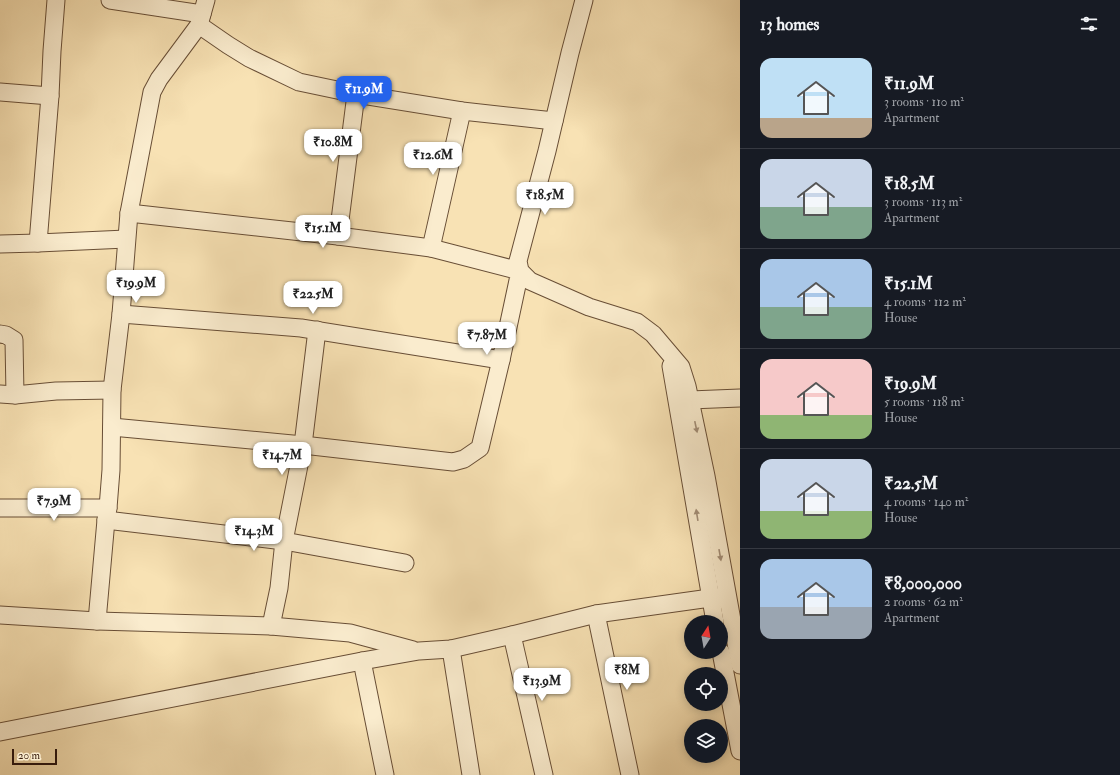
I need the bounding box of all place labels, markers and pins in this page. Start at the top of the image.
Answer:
pin: ₹11.9M [331,76,397,110]
pin: ₹10.8M [300,129,366,163]
pin: ₹12.6M [400,142,466,176]
pin: ₹18.5M [512,182,578,216]
pin: ₹15.1M [290,215,356,249]
pin: ₹19.9M [103,270,169,304]
pin: ₹22.5M [280,281,346,315]
pin: ₹7.87M [454,322,520,356]
pin: ₹14.7M [249,442,315,476]
pin: ₹7.9M [26,488,82,522]
pin: ₹14.3M [221,518,287,552]
pin: ₹8M [608,657,646,691]
pin: ₹13.9M [509,668,575,702]

